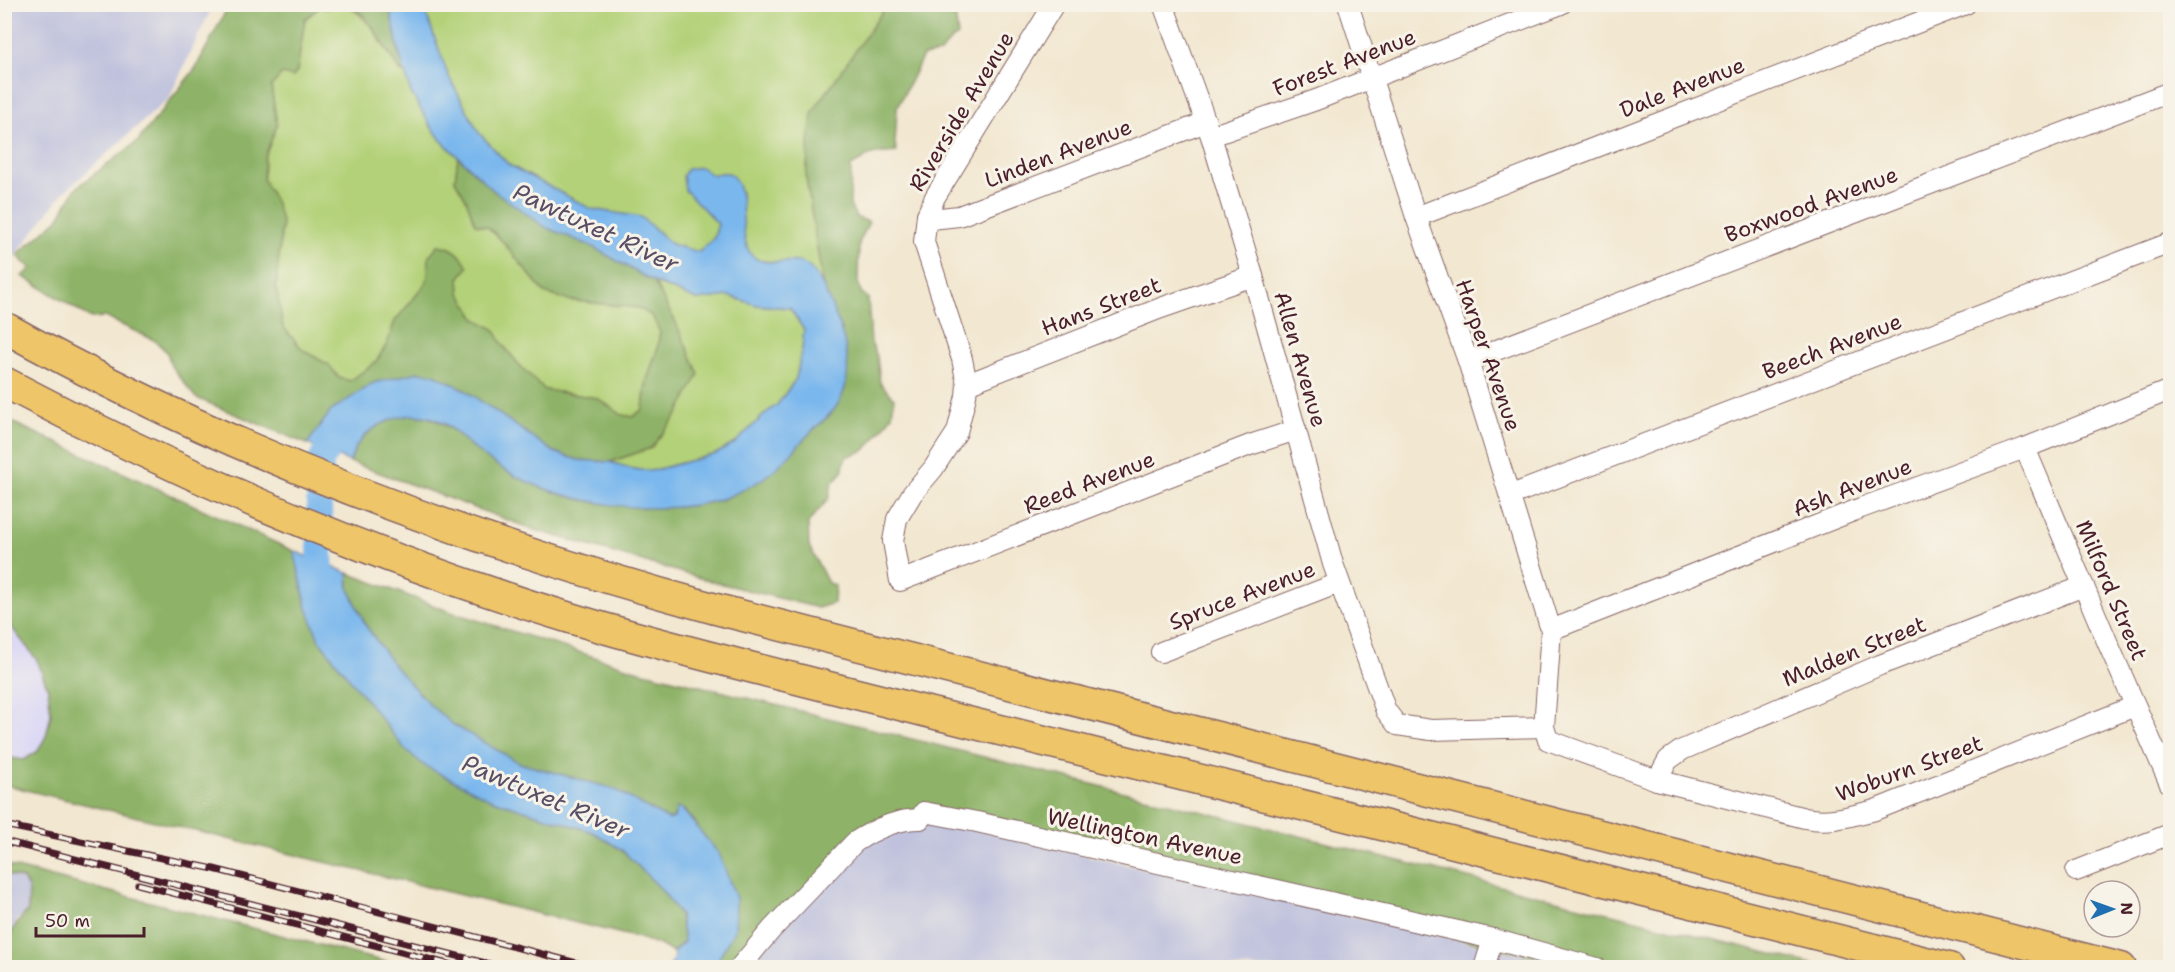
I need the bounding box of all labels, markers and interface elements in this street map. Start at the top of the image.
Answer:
street label: Forest Avenue [1269,22,1420,103]
street label: Riverside Avenue [902,26,1021,197]
street label: Dale Avenue [1616,50,1749,125]
street label: Linden Avenue [980,112,1136,195]
street label: Boxwood Avenue [1721,160,1902,249]
water label: Pawtuxet River [508,176,685,281]
street label: Hans Street [1037,270,1165,343]
street label: Harper Avenue [1449,275,1528,435]
street label: Allen Avenue [1267,288,1334,430]
street label: Beech Avenue [1758,307,1906,386]
street label: Reed Avenue [1020,444,1159,521]
street label: Ash Avenue [1789,451,1916,523]
street label: Milford Street [2069,516,2154,665]
street label: Spruce Avenue [1165,554,1319,637]
street label: Malden Street [1778,609,1930,693]
street label: Woburn Street [1832,728,1987,808]
water label: Pawtuxet River [457,747,635,847]
street label: Wellington Avenue [1045,802,1245,871]
north arrow [2082,879,2142,939]
scale bar [36,900,144,938]
text: N [2116,902,2137,915]
text: 50 m [45,909,90,933]

